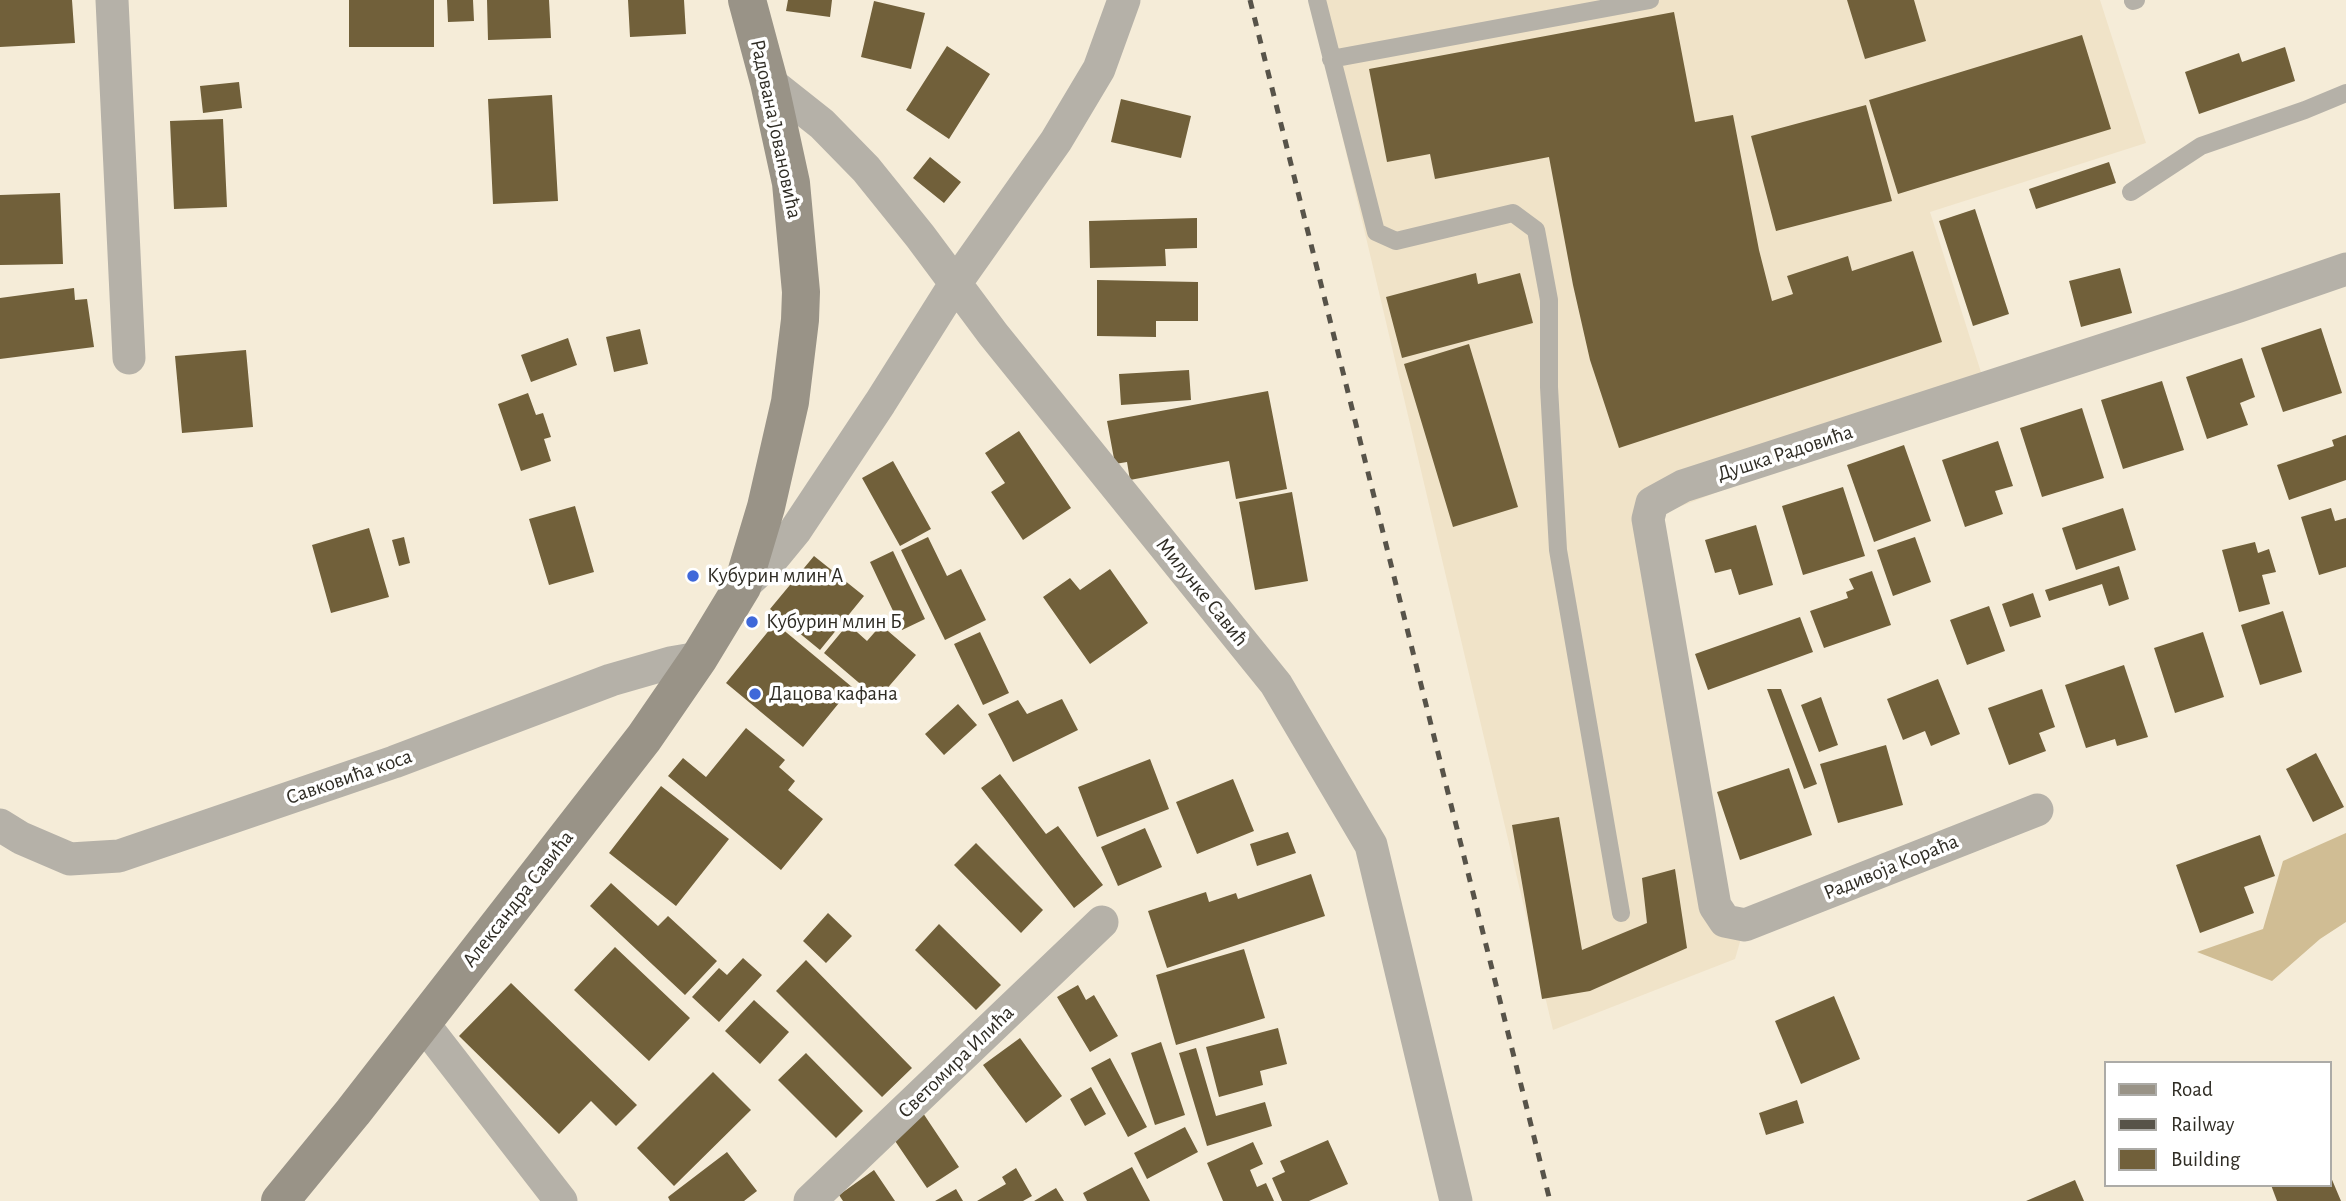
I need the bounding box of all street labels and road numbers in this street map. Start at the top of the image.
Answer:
street label: Радована Јовановића [745,37,807,221]
street label: Душка Радовића [1714,419,1856,487]
street label: Милунке Савић [1150,533,1254,651]
street label: Савковића коса [283,744,415,810]
street label: Александра Савића [457,826,579,972]
street label: Радивоја Кораћа [1820,829,1962,905]
street label: Светомира Илића [893,1000,1019,1124]

